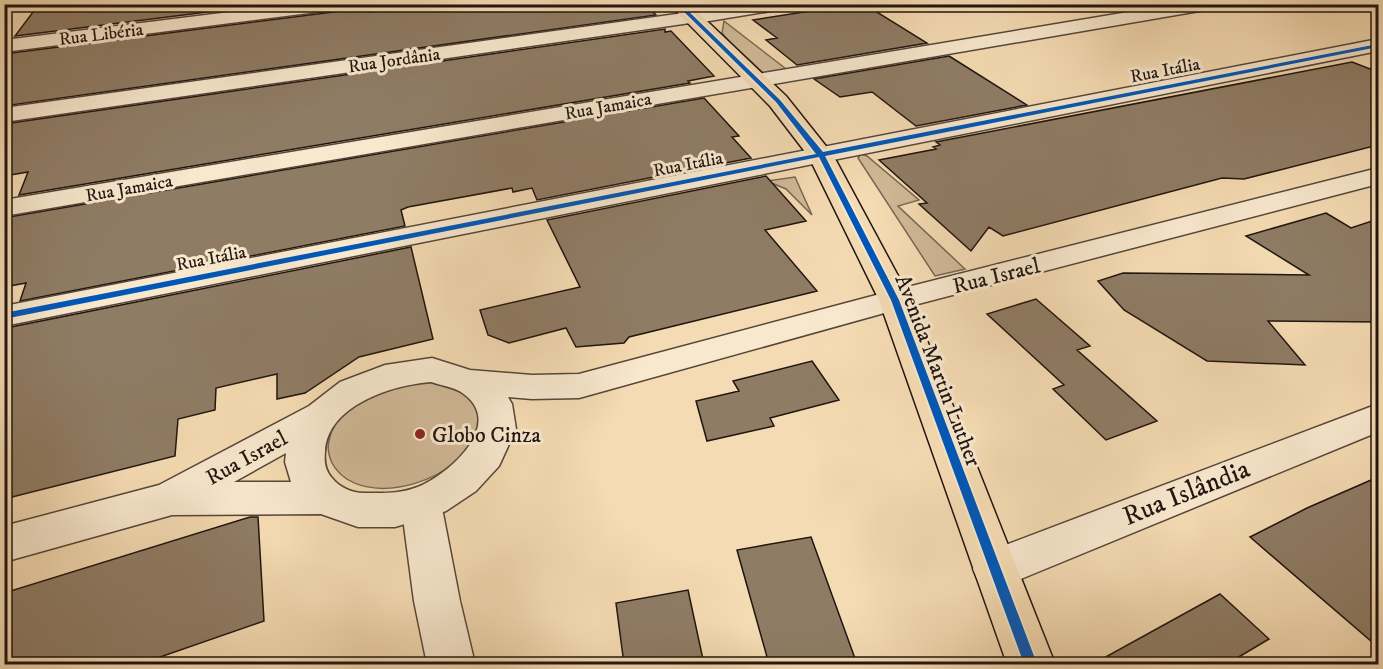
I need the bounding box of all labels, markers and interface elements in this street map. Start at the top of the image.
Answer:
street label: Rua Libéria [58,19,145,51]
street label: Rua Jordânia [347,44,442,78]
street label: Rua Itália [1129,53,1202,88]
street label: Rua Jamaica [563,88,654,125]
street label: Rua Itália [652,147,725,182]
street label: Rua Jamaica [84,170,175,207]
street label: Rua Itália [175,241,248,276]
street label: Rua Israel [950,252,1043,300]
street label: Avenida Martin Luther [889,271,987,471]
place label: Globo Cinza [432,422,542,449]
street label: Rua Israel [201,425,293,492]
marker: Globo Cinza [413,427,427,441]
street label: Rua Islândia [1118,452,1255,534]

